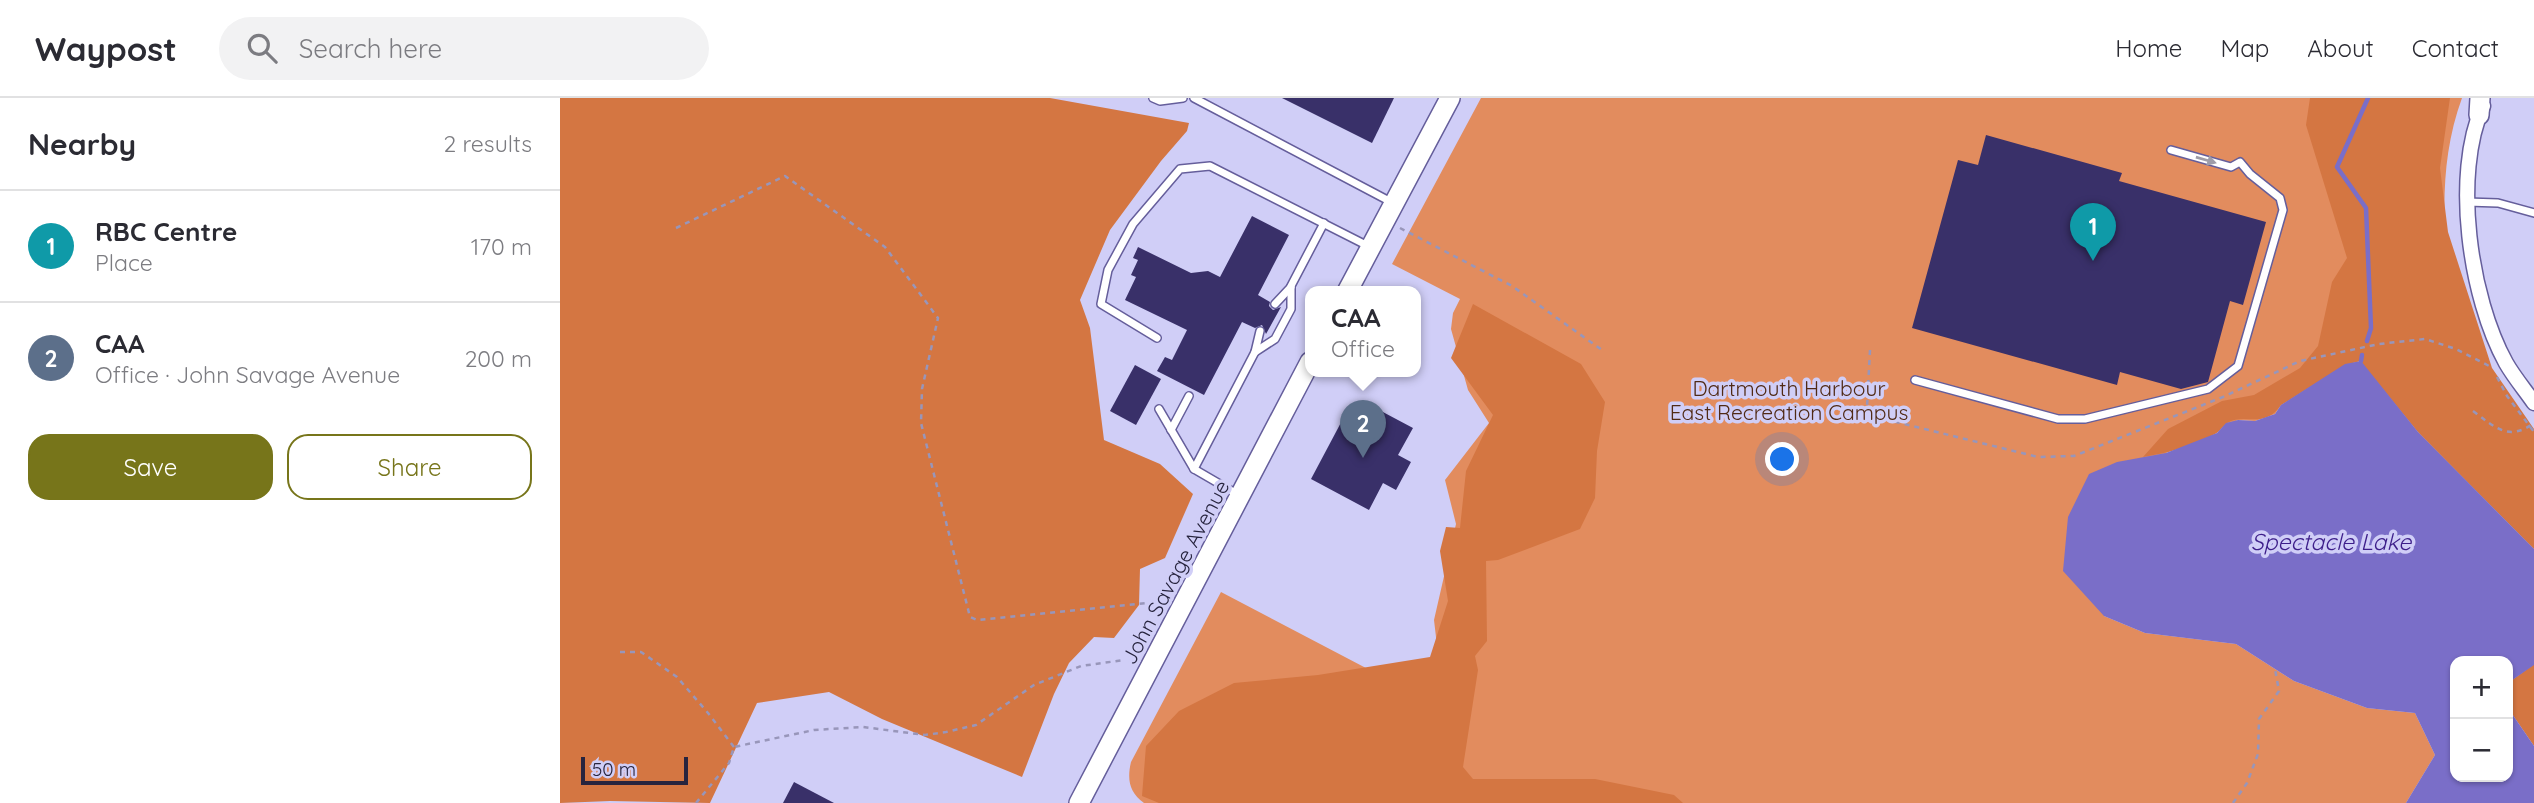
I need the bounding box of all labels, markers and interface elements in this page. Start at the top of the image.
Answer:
search box [219,17,709,80]
text: Waypost [35,28,177,69]
icon: search [243,29,281,67]
text: Search here [299,32,442,65]
text: Home [2115,33,2182,63]
text: Map [2220,33,2269,63]
text: About [2307,33,2374,63]
text: Contact [2412,33,2499,63]
text: Nearby [28,125,136,163]
text: 2 results [443,129,532,158]
one-way arrow [2195,155,2217,166]
pin: 1 [2070,203,2116,261]
text: RBC Centre [95,215,237,248]
text: 1 [47,232,55,261]
text: 170 m [471,232,532,261]
text: Place [95,248,153,277]
popup [1305,286,1421,377]
text: CAA [1331,301,1381,334]
text: CAA [95,327,145,360]
text: Office [1331,334,1395,363]
text: 2 [44,344,58,373]
text: 200 m [465,344,532,373]
text: Office · John Savage Avenue [95,360,400,389]
park label: Dartmouth Harbour East Recreation Campus [1670,375,1908,425]
pin: 2 [1340,400,1386,458]
button: Save [28,434,273,500]
button: Share [287,434,532,500]
your location [1765,442,1799,476]
street label: John Savage Avenue [1115,476,1235,668]
water label: Spectacle Lake [2251,527,2412,556]
map controls [2450,656,2513,782]
button: + [2450,656,2513,719]
button: − [2450,719,2513,782]
scale bar [581,754,688,786]
text: 50 m [592,757,636,781]

